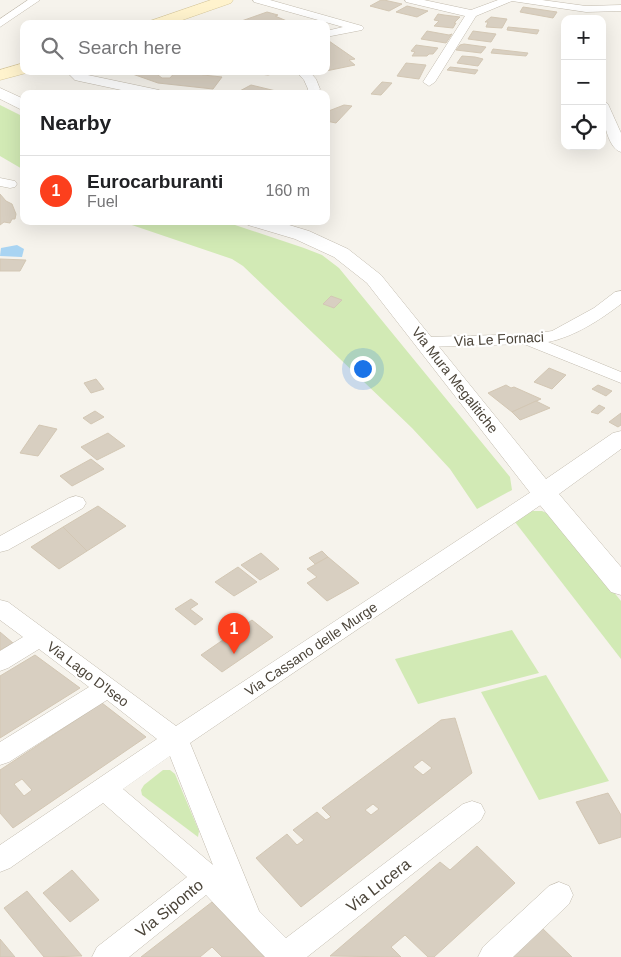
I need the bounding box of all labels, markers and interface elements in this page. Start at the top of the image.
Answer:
map controls [561,15,606,150]
button: + [561,15,606,60]
search box [20,20,330,75]
icon: search [38,34,66,62]
text: Search here [78,37,182,58]
button: − [561,60,606,105]
button: locate [561,105,606,150]
text: Nearby [40,111,111,134]
text: Eurocarburanti [87,171,223,192]
text: 1 [52,182,60,199]
text: 160 m [266,182,310,199]
text: Fuel [87,193,118,210]
street label: Via Mura Megalitiche [409,324,502,436]
street label: Via Le Fornaci [454,329,544,349]
your location [350,356,376,382]
street label: Via Cassano delle Murge [242,599,380,699]
pin: 1 [218,613,250,654]
street label: Via Lago D'Iseo [44,638,132,710]
street label: Via Lucera [343,855,414,916]
street label: Via Siponto [132,876,206,941]

